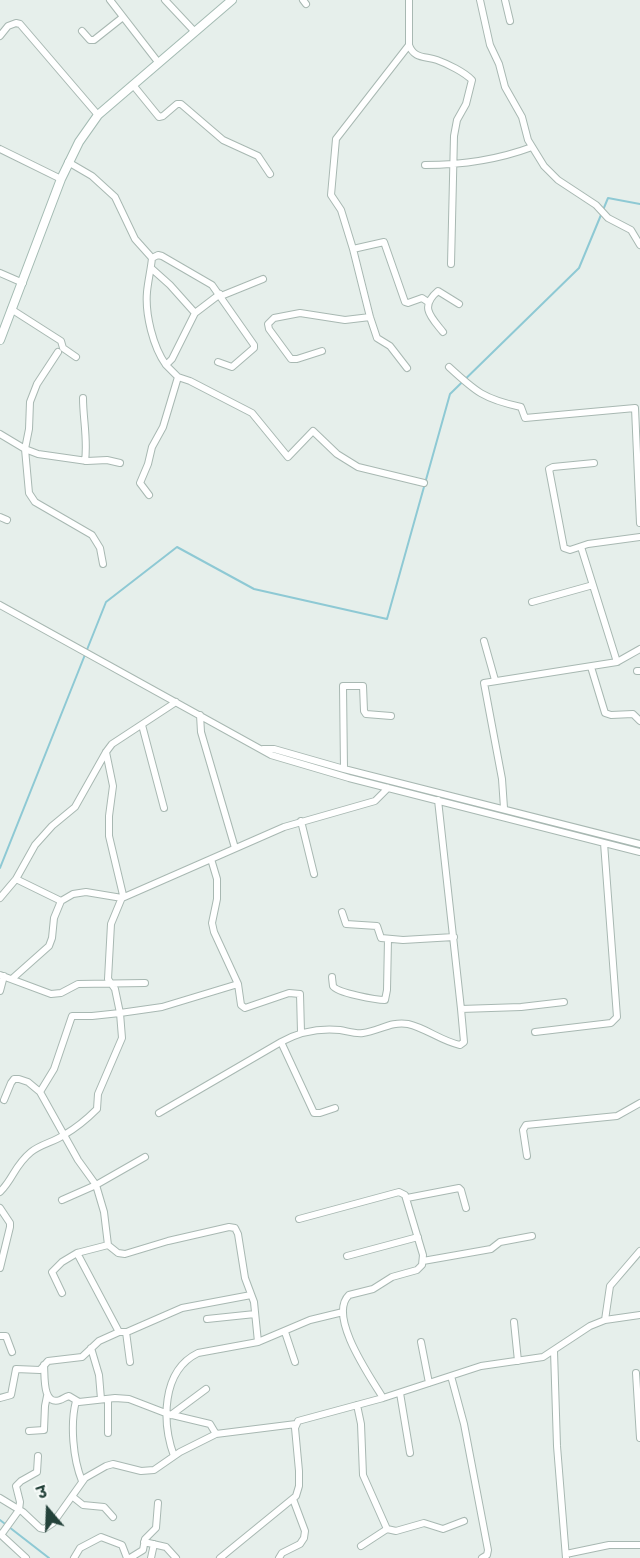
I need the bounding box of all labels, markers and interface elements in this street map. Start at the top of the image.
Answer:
north arrow [18,1480,78,1540]
text: उ [34,1480,50,1505]

